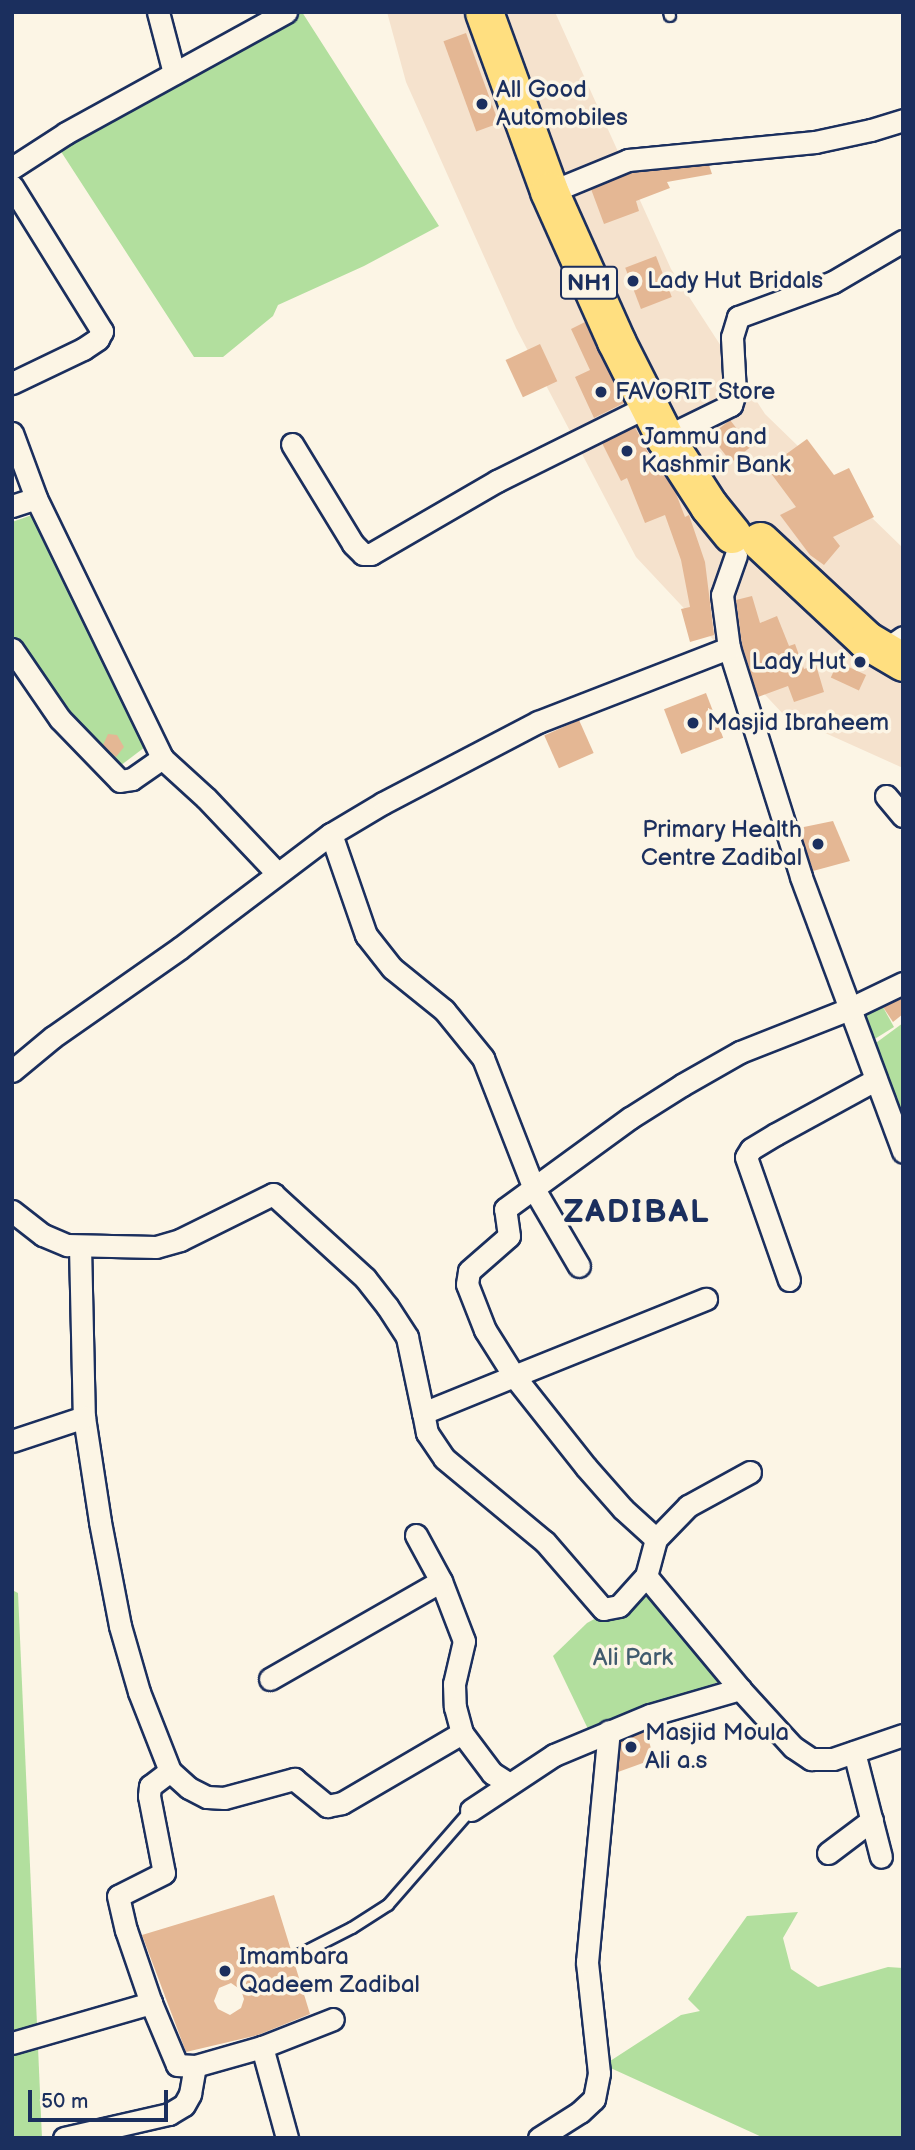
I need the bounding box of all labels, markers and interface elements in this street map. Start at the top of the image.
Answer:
place label: All Good Automobiles [496,76,628,132]
marker: All Good Automobiles [474,96,490,112]
road number: NH1 [559,264,619,302]
place label: Lady Hut Bridals [647,267,825,295]
marker: Lady Hut Bridals [625,273,641,289]
place label: FAVORIT Store [615,378,776,406]
marker: FAVORIT Store [593,384,609,400]
place label: Jammu and Kashmir Bank [641,423,791,479]
marker: Jammu and Kashmir Bank [619,443,635,459]
place label: Lady Hut [750,648,846,676]
marker: Lady Hut [852,654,868,670]
place label: Masjid Ibraheem [707,709,889,737]
marker: Masjid Ibraheem [685,715,701,731]
place label: Primary Health Centre Zadibal [641,816,802,872]
marker: Primary Health Centre Zadibal [808,834,828,854]
district label: ZADIBAL [564,1194,710,1232]
park label: Ali Park [593,1644,673,1672]
place label: Masjid Moula Ali a.s [645,1719,789,1775]
marker: Masjid Moula Ali a.s [623,1739,639,1755]
place label: Imambara Qadeem Zadibal [239,1943,420,1999]
marker: Imambara Qadeem Zadibal [217,1963,233,1979]
scale bar [32,2076,172,2120]
text: 50 m [41,2089,88,2114]

